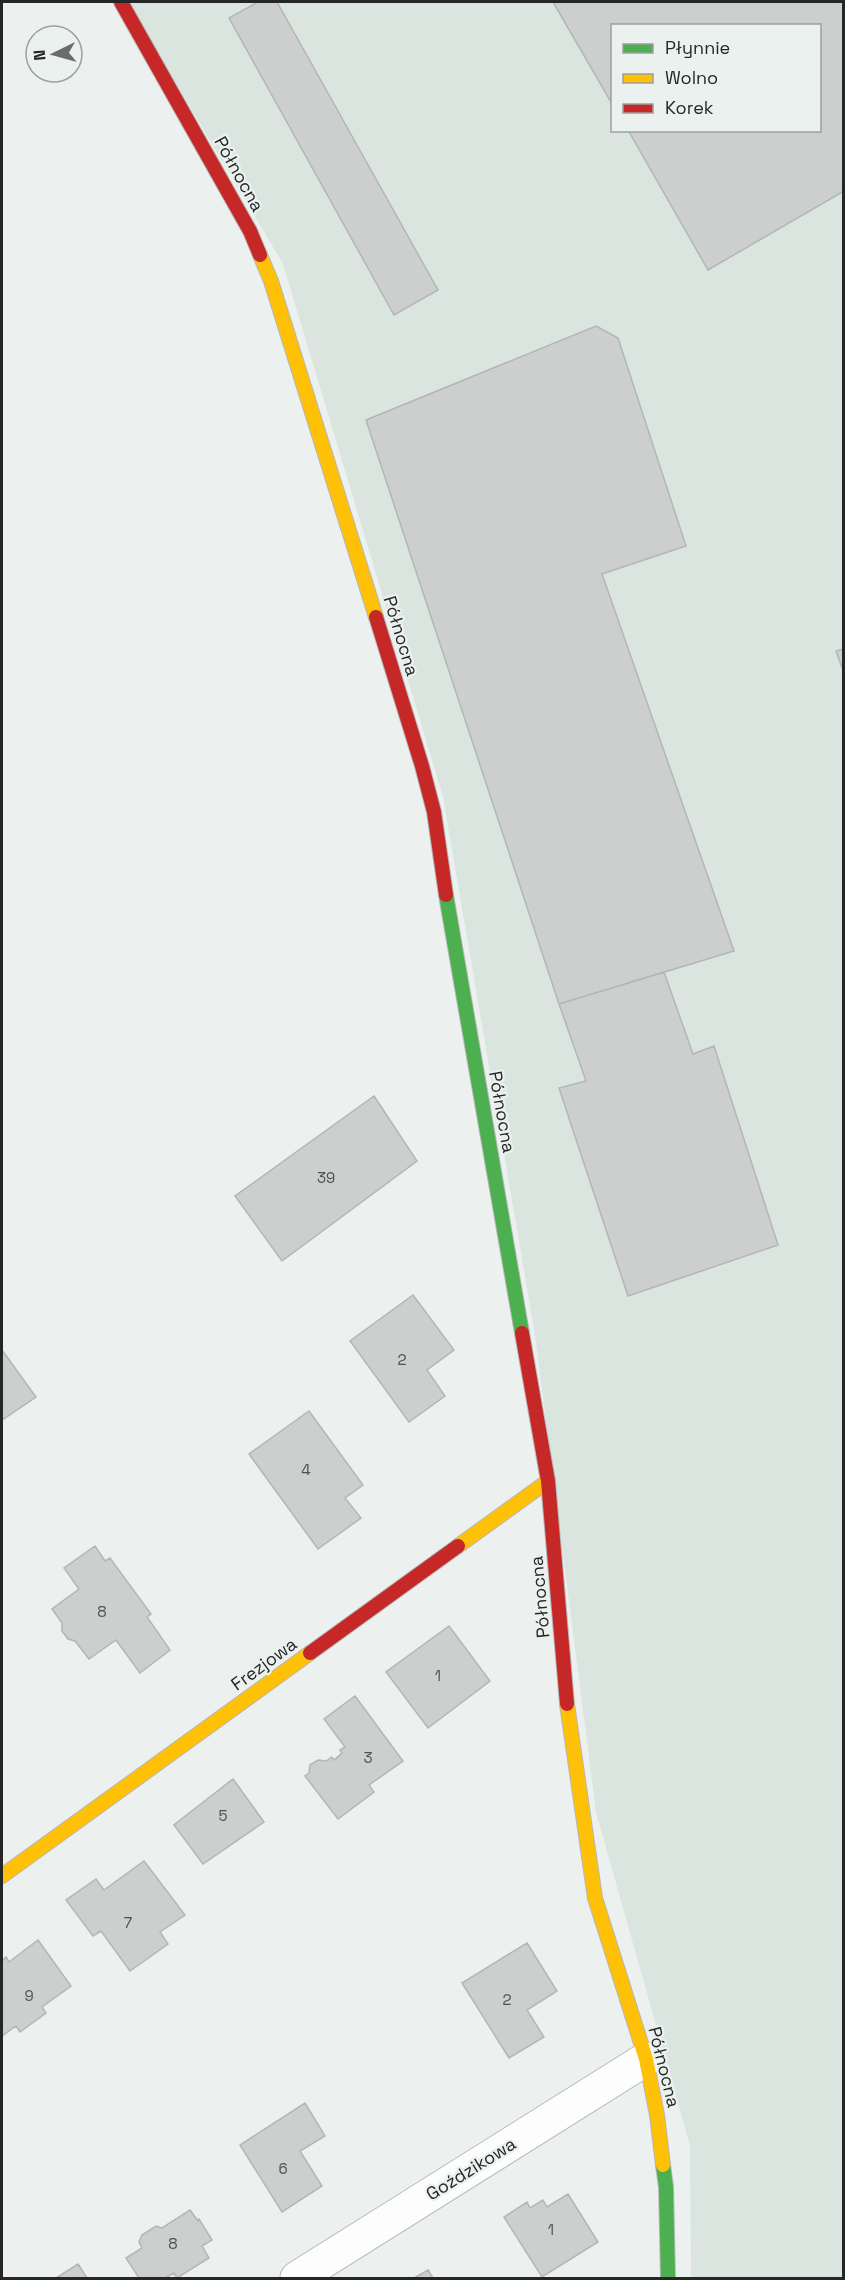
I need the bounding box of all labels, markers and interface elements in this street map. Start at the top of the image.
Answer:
north arrow [24,24,84,84]
legend [611,24,821,132]
text: Płynnie [665,36,730,59]
text: N [29,49,50,62]
text: Wolno [665,66,718,89]
text: Korek [665,96,714,119]
street label: Północna [209,132,270,215]
street label: Północna [378,593,425,679]
street label: Północna [484,1069,521,1155]
house number: 39 [317,1168,335,1187]
house number: 2 [397,1350,407,1369]
house number: 4 [301,1460,311,1479]
street label: Północna [524,1555,555,1639]
house number: 8 [97,1602,107,1621]
street label: Frezjowa [226,1632,301,1695]
house number: 1 [435,1666,441,1685]
house number: 3 [363,1748,373,1767]
house number: 5 [219,1806,228,1825]
house number: 7 [124,1913,132,1932]
house number: 9 [24,1986,34,2005]
house number: 2 [502,1990,512,2009]
street label: Północna [643,2024,686,2110]
street label: Goździkowa [421,2132,520,2205]
house number: 6 [278,2159,288,2178]
house number: 1 [548,2220,554,2239]
house number: 8 [168,2234,178,2253]

